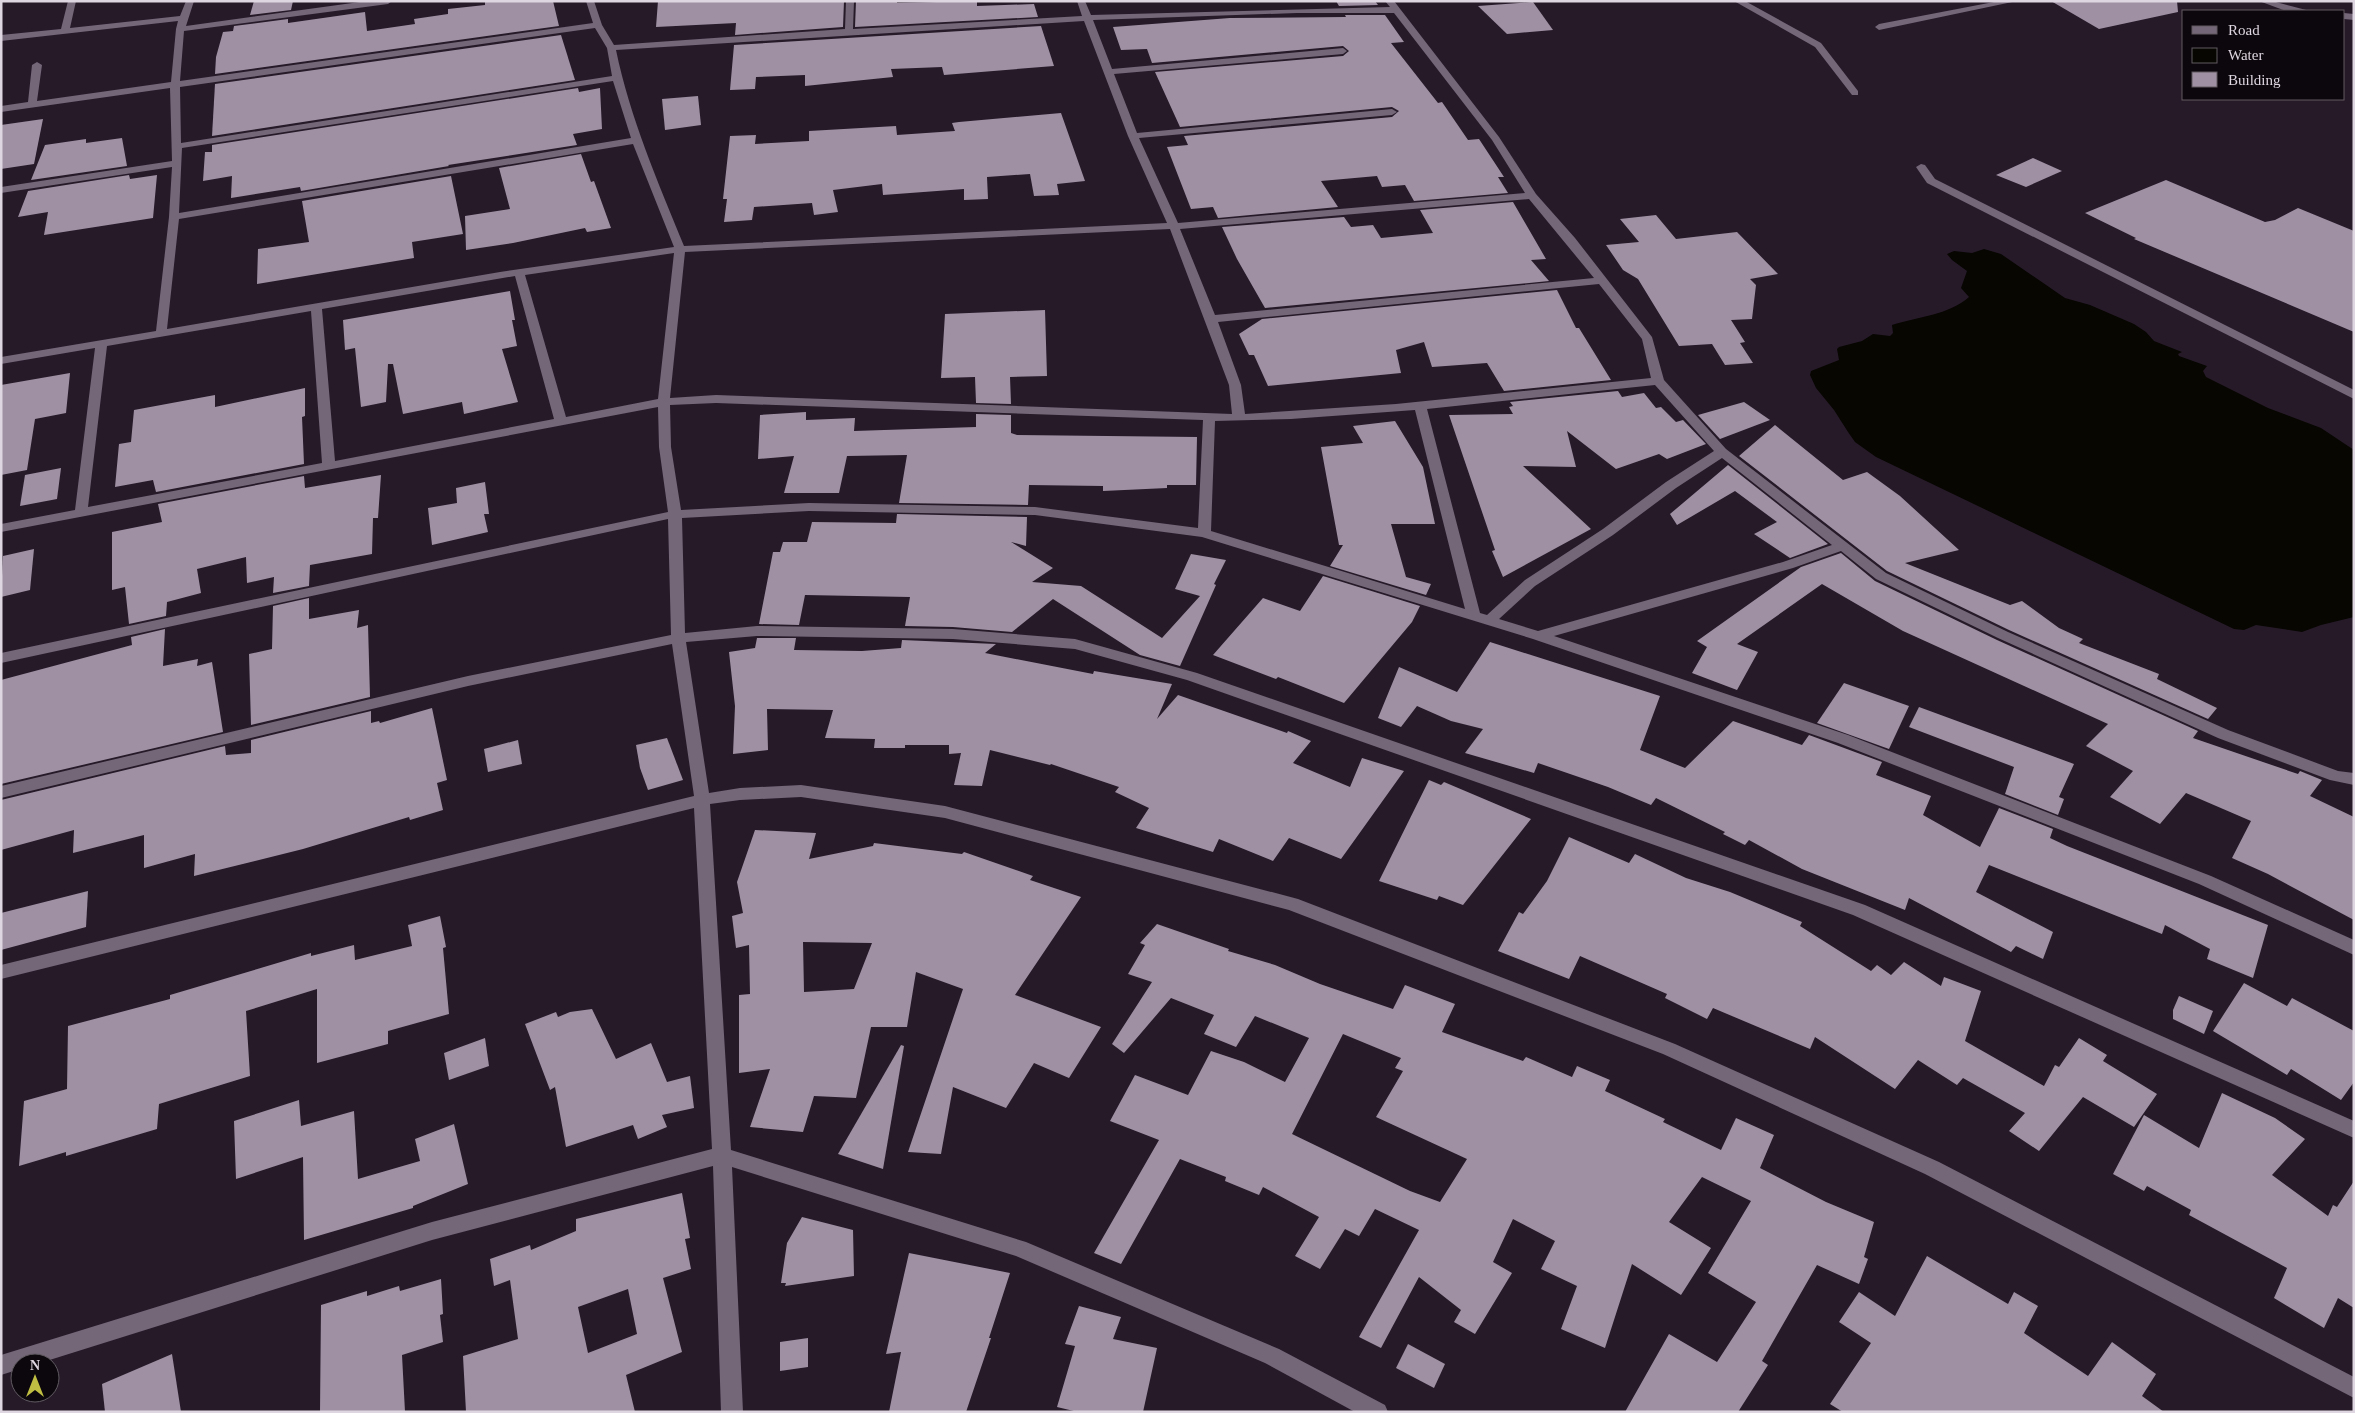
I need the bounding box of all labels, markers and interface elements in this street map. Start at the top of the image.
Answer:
legend [2182,10,2345,100]
text: Road [2228,22,2260,38]
text: Water [2228,47,2263,63]
text: Building [2228,72,2281,88]
north arrow [10,1353,60,1403]
text: N [30,1358,40,1373]

